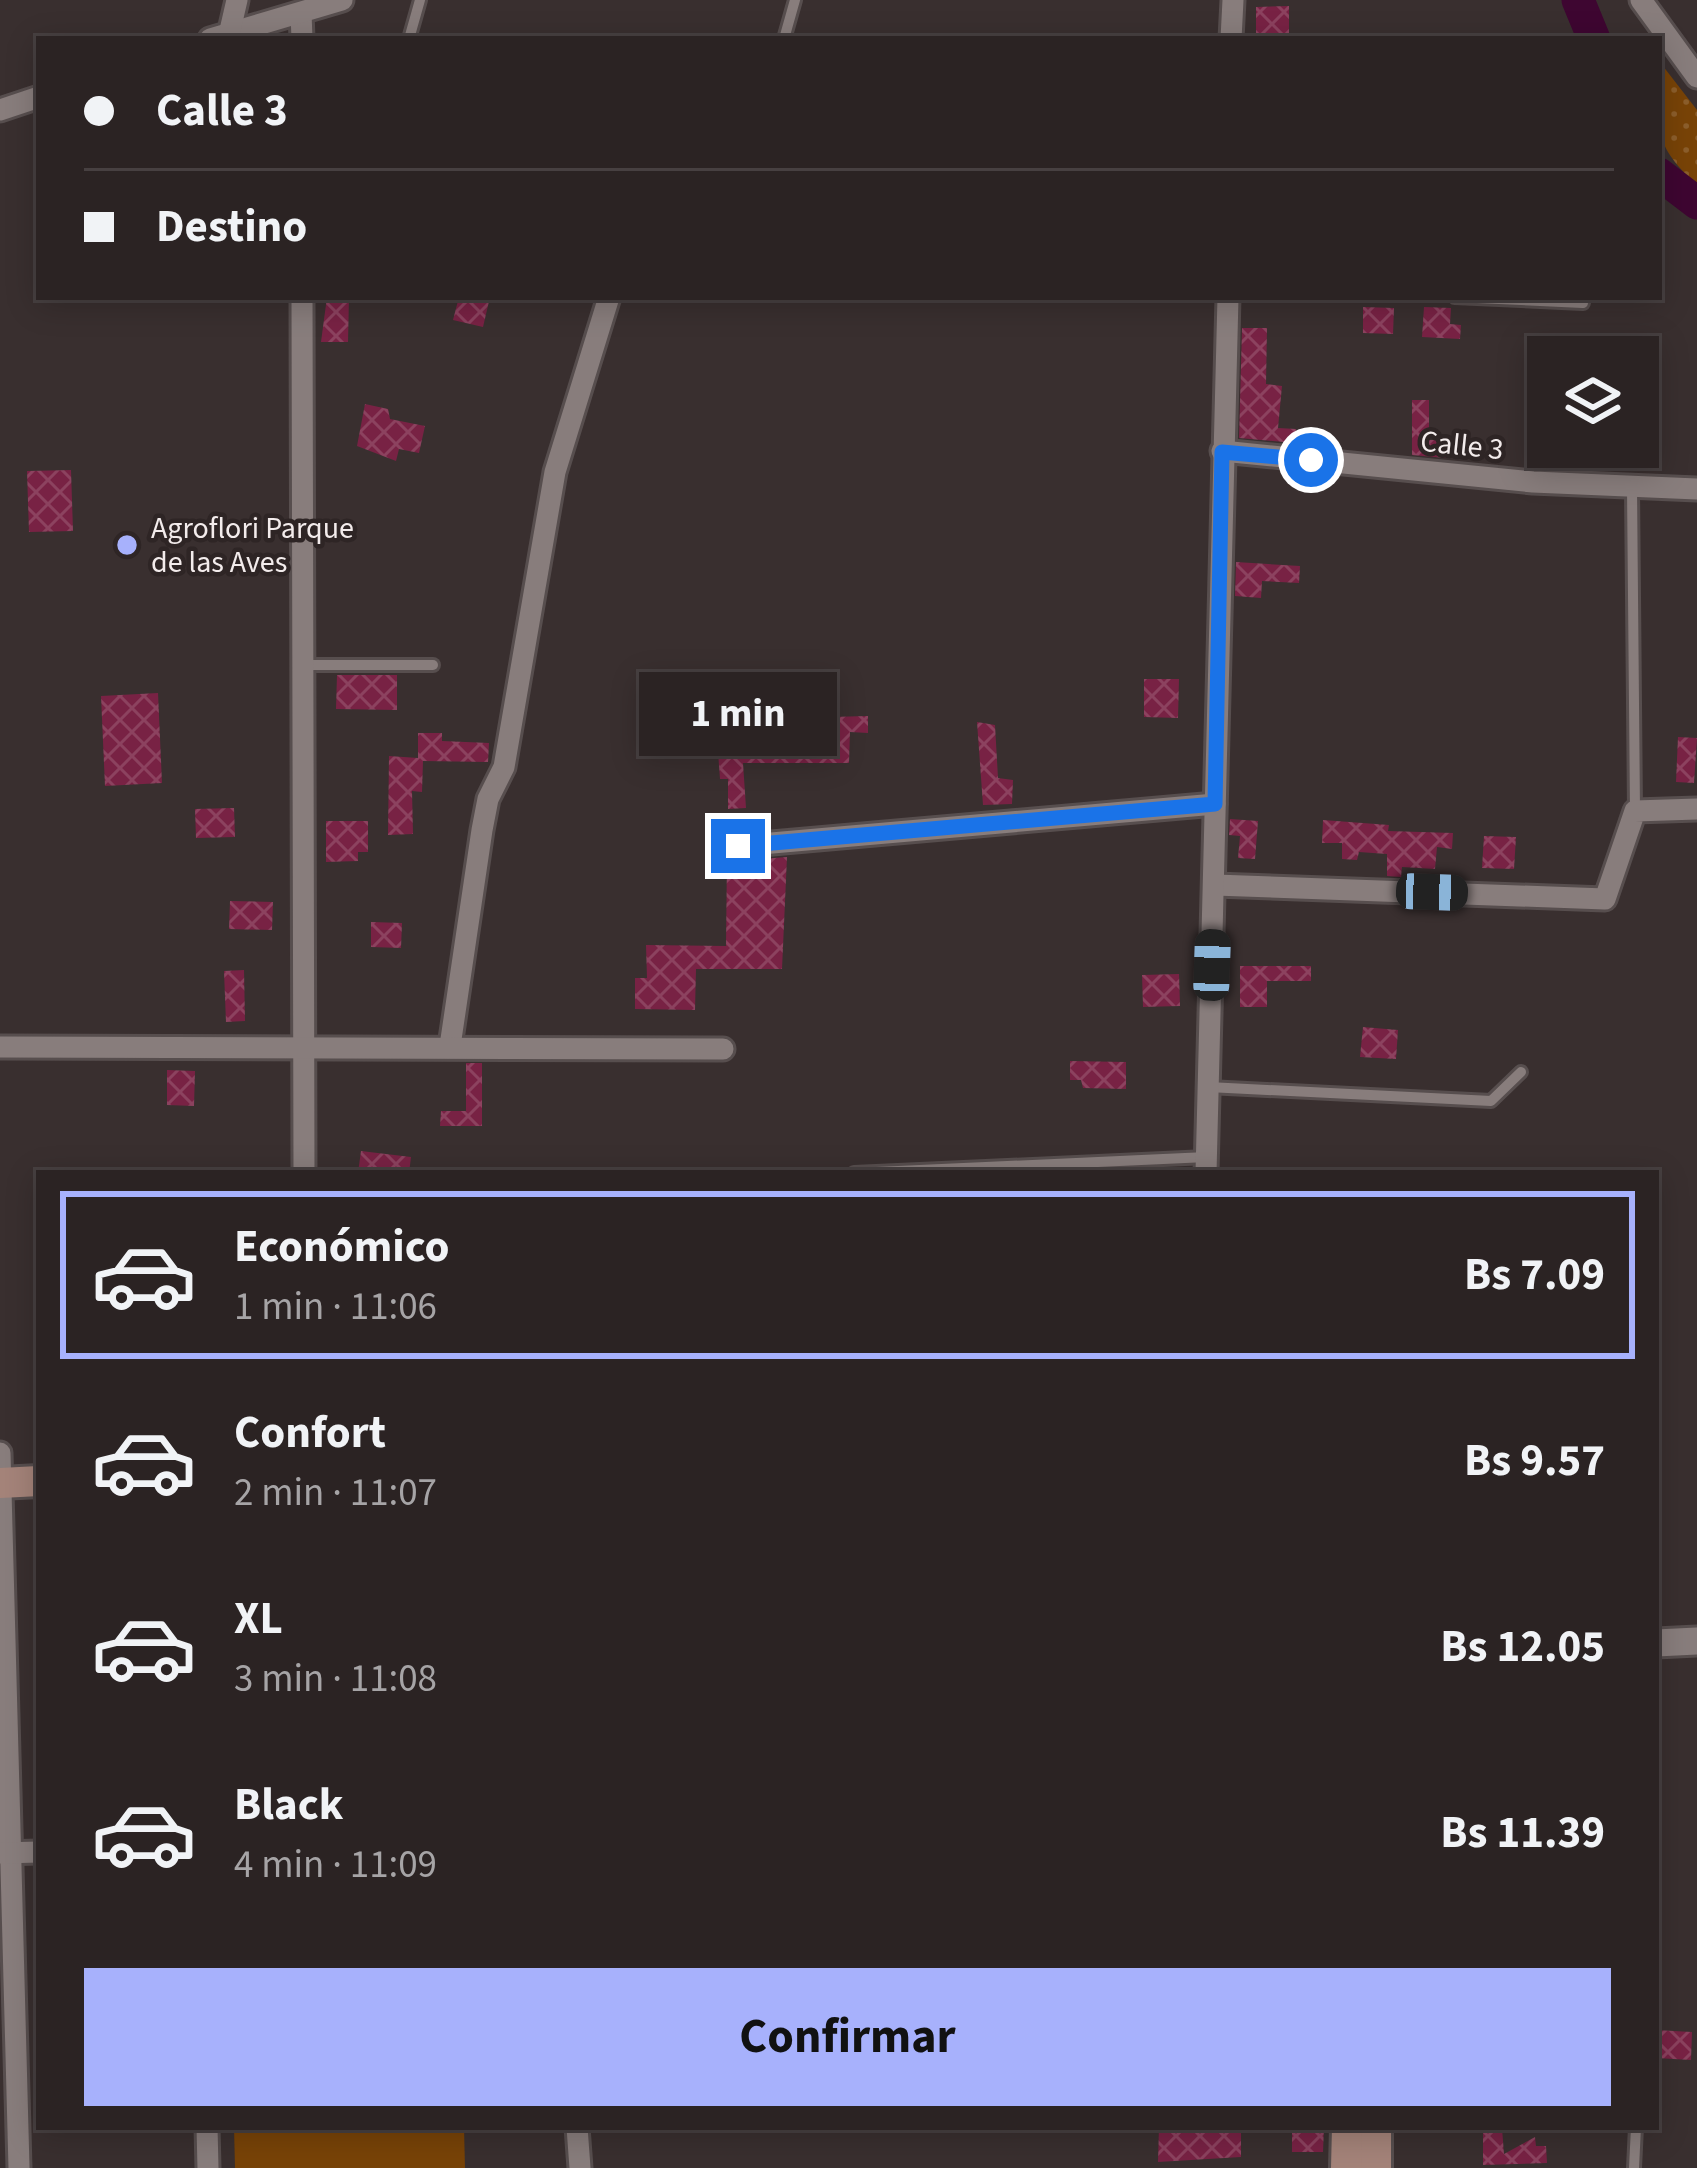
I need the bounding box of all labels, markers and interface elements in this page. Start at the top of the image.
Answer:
text: Calle 3 [156,79,288,143]
text: Destino [156,195,307,259]
map controls [1527,336,1659,468]
button: layers [1527,336,1659,468]
street label: Calle 3 [1418,420,1506,471]
route start [1284,433,1338,487]
place label: Agroflori Parque de las Aves [151,507,354,584]
marker: Agroflori Parque de las Aves [114,532,140,558]
callout: 1 min [639,672,837,756]
text: 1 min [691,686,785,742]
route end [711,819,765,873]
car [1395,873,1469,911]
car [1193,928,1231,1002]
text: Económico [234,1215,450,1279]
icon: car [90,1221,198,1329]
text: Bs 7.09 [1464,1243,1605,1307]
text: 1 min · 11:06 [234,1279,437,1335]
text: Confort [234,1401,386,1465]
icon: car [90,1407,198,1515]
text: Bs 9.57 [1464,1429,1605,1493]
text: 2 min · 11:07 [234,1465,437,1521]
text: XL [234,1587,283,1651]
icon: car [90,1593,198,1701]
text: Bs 12.05 [1440,1615,1605,1679]
text: 3 min · 11:08 [234,1651,437,1707]
text: Black [234,1773,344,1837]
icon: car [90,1779,198,1887]
text: Bs 11.39 [1440,1801,1605,1865]
text: 4 min · 11:09 [234,1837,437,1893]
button: Confirmar [84,1968,1611,2106]

